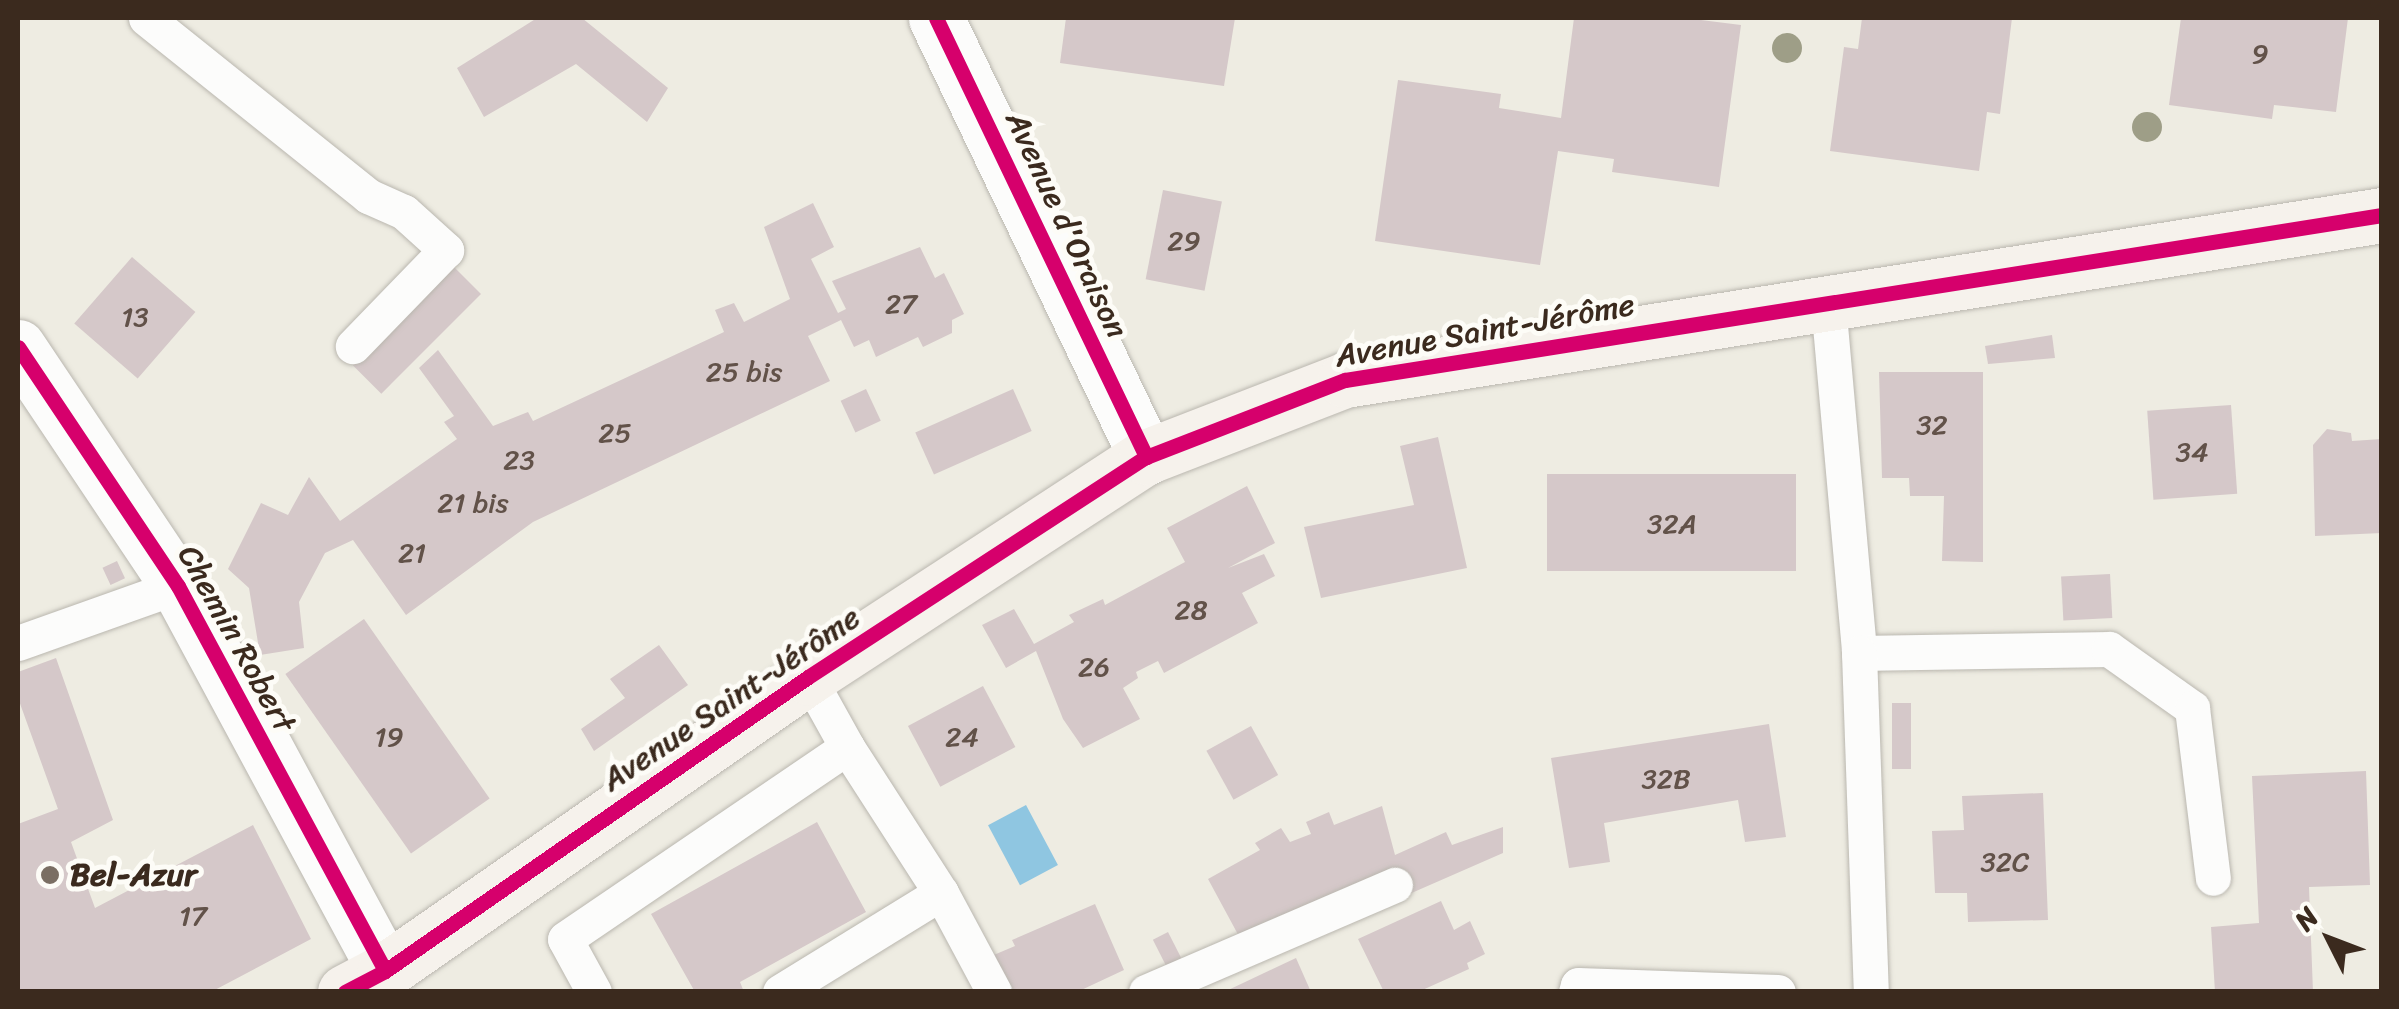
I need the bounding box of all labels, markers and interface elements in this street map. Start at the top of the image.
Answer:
house number: 9 [2251,37,2269,71]
street label: Avenue d'Oraison [997,106,1135,344]
house number: 29 [1167,224,1201,258]
street label: Avenue Saint-Jérôme [1332,286,1638,376]
house number: 27 [885,287,917,321]
house number: 13 [121,300,149,334]
house number: 25 bis [706,355,782,389]
house number: 32 [1916,408,1948,442]
house number: 25 [598,416,632,450]
house number: 34 [2176,435,2208,469]
house number: 23 [503,443,535,477]
house number: 21 bis [437,486,509,520]
house number: 32A [1647,507,1697,541]
house number: 21 [398,536,426,570]
street label: Chemin Robert [169,539,303,739]
house number: 28 [1174,593,1208,627]
street label: Avenue Saint-Jérôme [595,598,867,800]
house number: 26 [1078,650,1110,684]
house number: 19 [374,720,404,754]
house number: 24 [945,720,979,754]
house number: 32B [1641,762,1691,796]
house number: 32C [1981,845,2029,879]
place label: Bel-Azur [70,856,197,894]
marker: Bel-Azur [39,864,61,886]
north arrow [2279,889,2379,989]
text: N [2282,895,2331,942]
house number: 17 [179,899,207,933]

